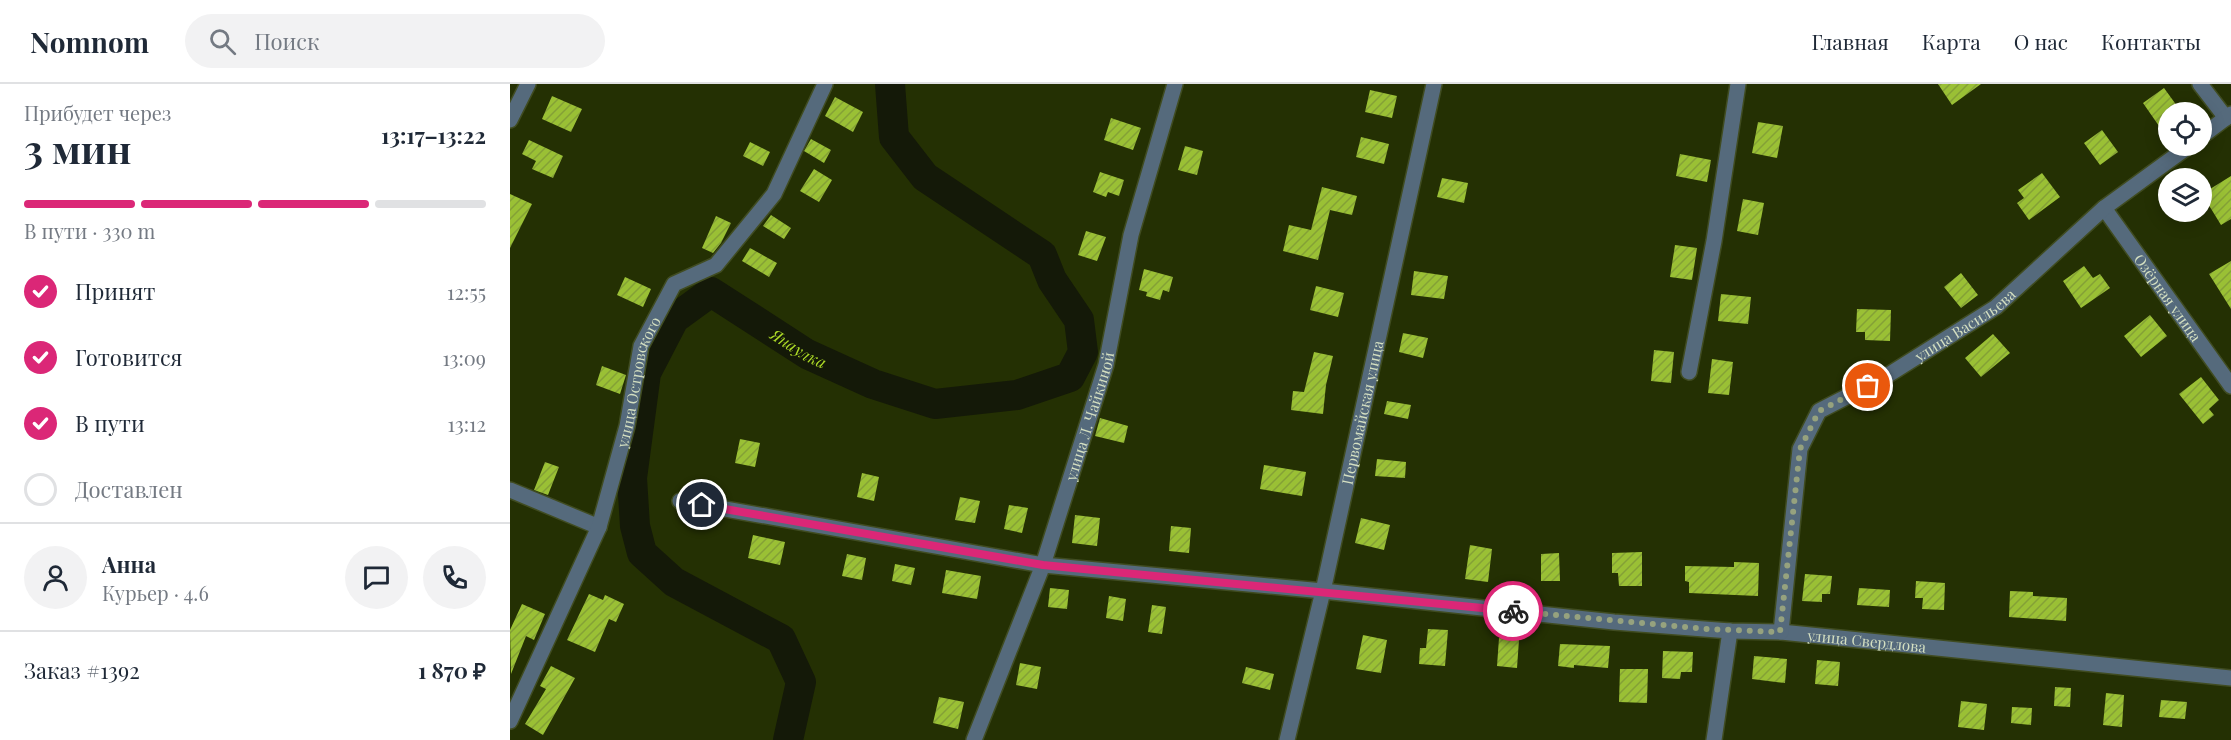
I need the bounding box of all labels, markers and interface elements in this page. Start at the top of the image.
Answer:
search box [185,14,605,68]
text: Nomnom [30,23,149,60]
icon: search [206,25,239,58]
text: Поиск [254,26,320,56]
text: Главная [1811,27,1889,55]
text: Карта [1922,27,1981,55]
text: О нас [2014,27,2068,55]
text: Контакты [2101,27,2201,55]
text: Прибудет через [24,99,171,126]
map controls [2158,102,2212,222]
button: locate [2158,102,2212,156]
text: 13:17–13:22 [381,120,486,150]
text: 3 мин [24,122,131,174]
button: layers [2158,168,2212,222]
text: В пути · 330 m [24,217,155,244]
street label: Озёрная улица [2130,250,2206,346]
icon: check [24,275,57,308]
text: Принят [75,276,155,306]
text: 12:55 [447,278,486,305]
street label: улица Васильева [1910,284,2020,366]
street label: улица Островского [611,313,665,451]
water label: Янаулка [766,322,830,372]
street label: Первомайская улица [1337,338,1388,487]
icon: check [24,341,57,374]
text: Готовится [75,342,182,372]
text: 13:09 [442,344,486,371]
street label: улица Л. Чайкиной [1060,350,1118,484]
pin [1842,360,1893,411]
icon: bag [1851,369,1884,402]
icon: check [24,407,57,440]
text: В пути [75,408,145,438]
text: 13:12 [448,410,486,437]
text: Доставлен [75,474,183,504]
pin [676,479,727,530]
icon: home [685,488,718,521]
button: person [24,546,87,609]
button: chat [345,546,408,609]
button: phone [423,546,486,609]
text: Анна [102,549,156,579]
text: Курьер · 4.6 [102,579,209,606]
courier [1483,581,1543,641]
icon: bike [1497,595,1530,628]
street label: улица Свердлова [1806,625,1928,657]
text: Заказ #1392 [24,655,140,685]
text: 1 870 ₽ [418,655,486,685]

